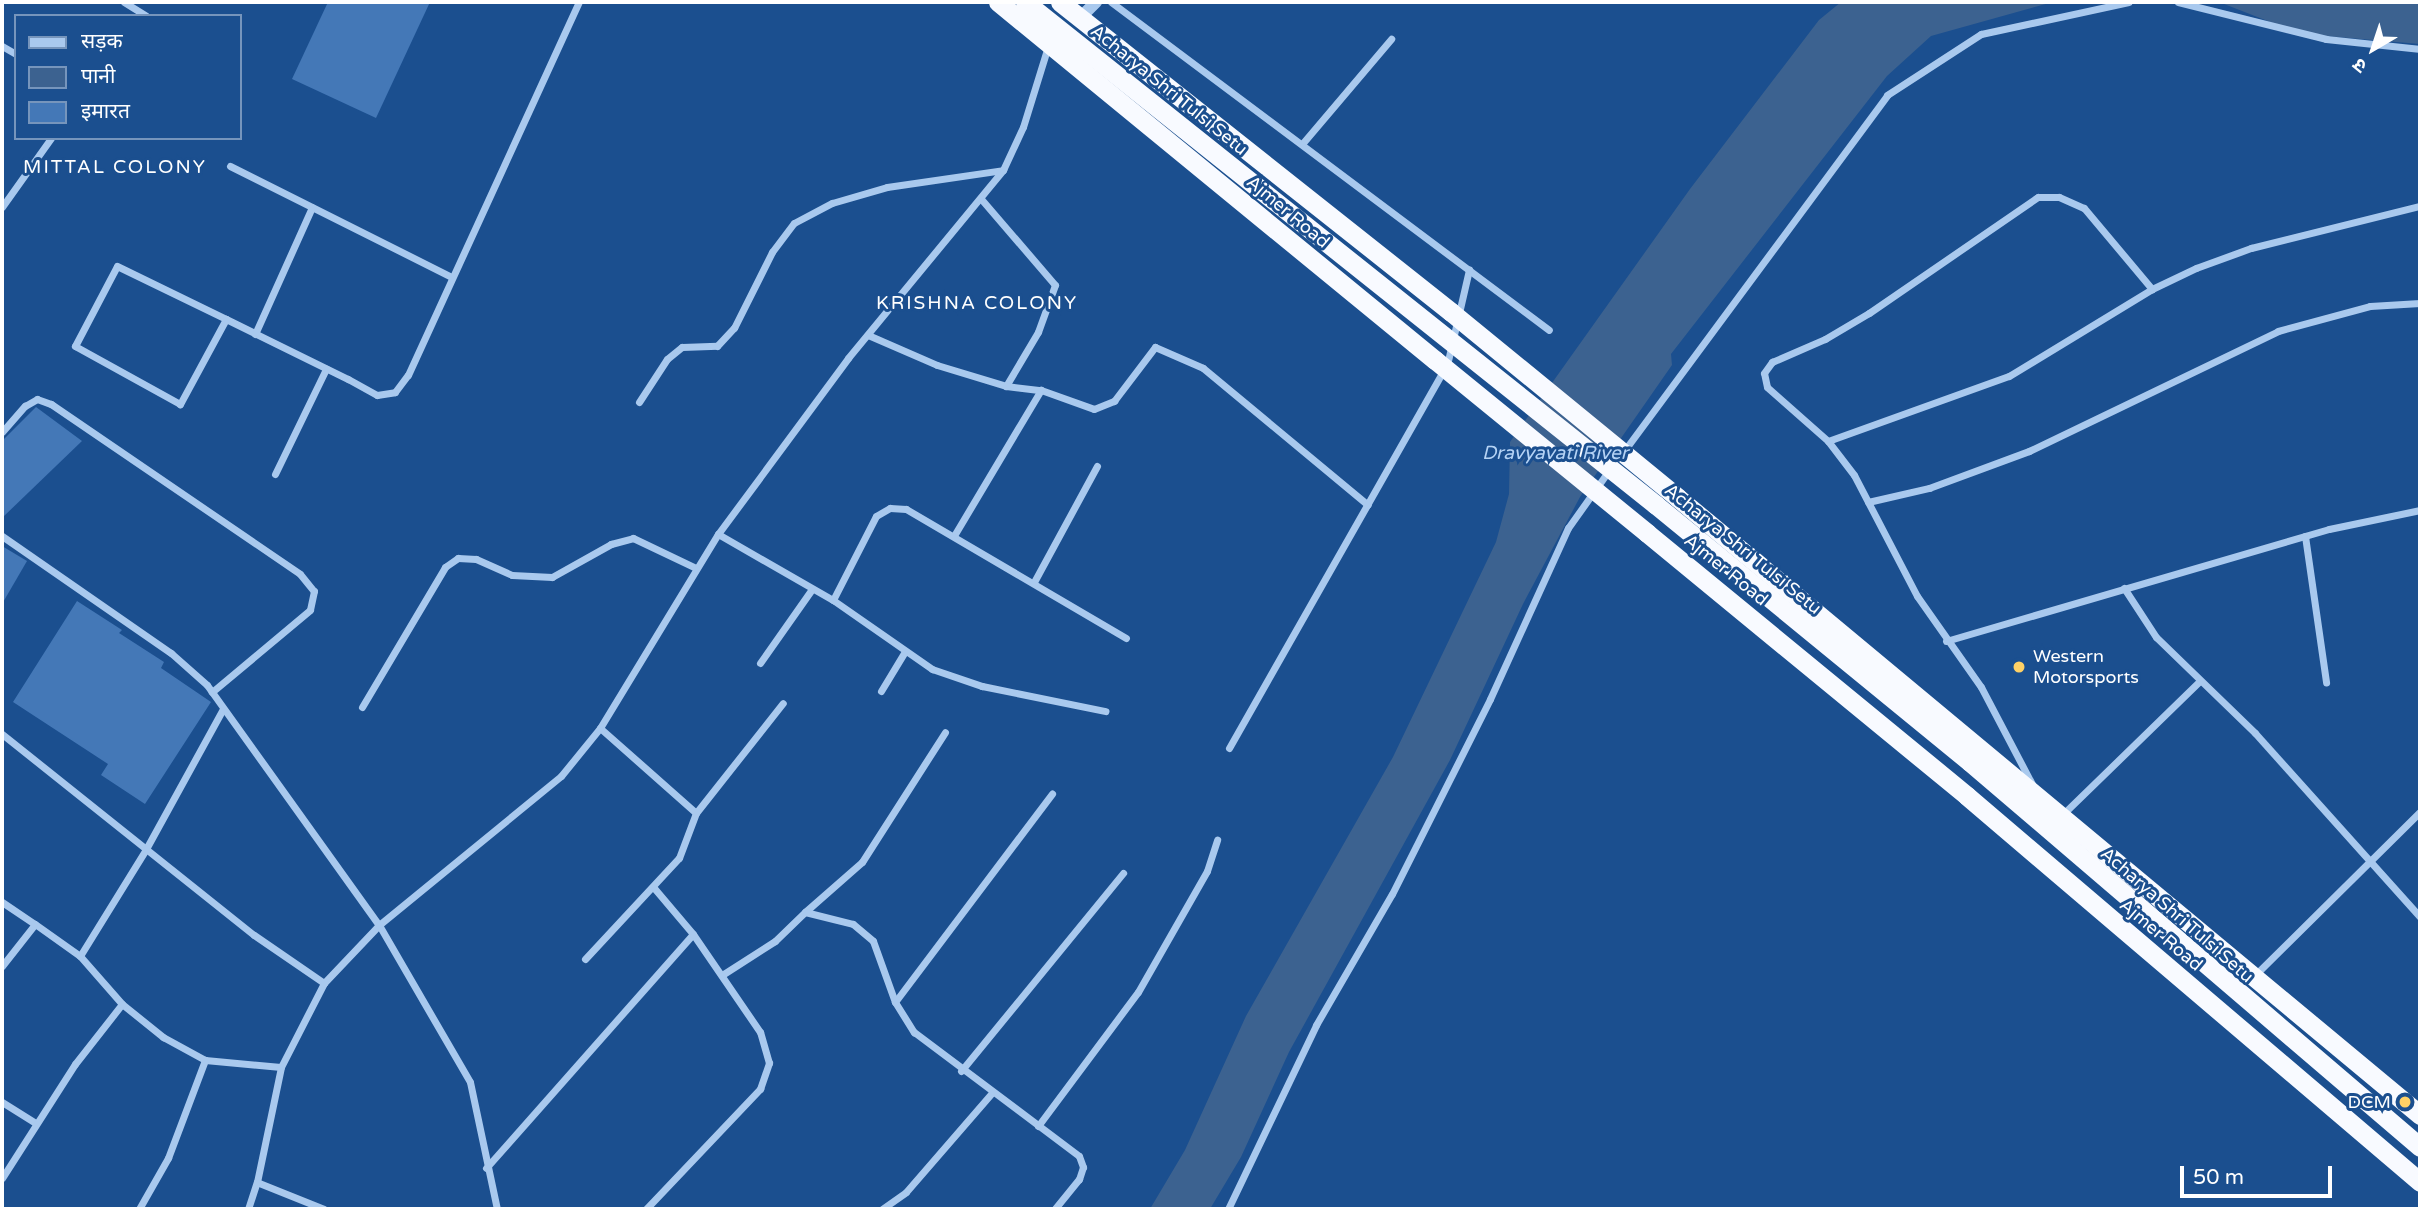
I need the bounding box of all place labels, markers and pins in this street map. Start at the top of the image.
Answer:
place label: Western Motorsports [2033,646,2139,688]
marker: Western Motorsports [2011,659,2027,675]
place label: DCM [2348,1091,2391,1113]
marker: DCM [2397,1094,2413,1110]

